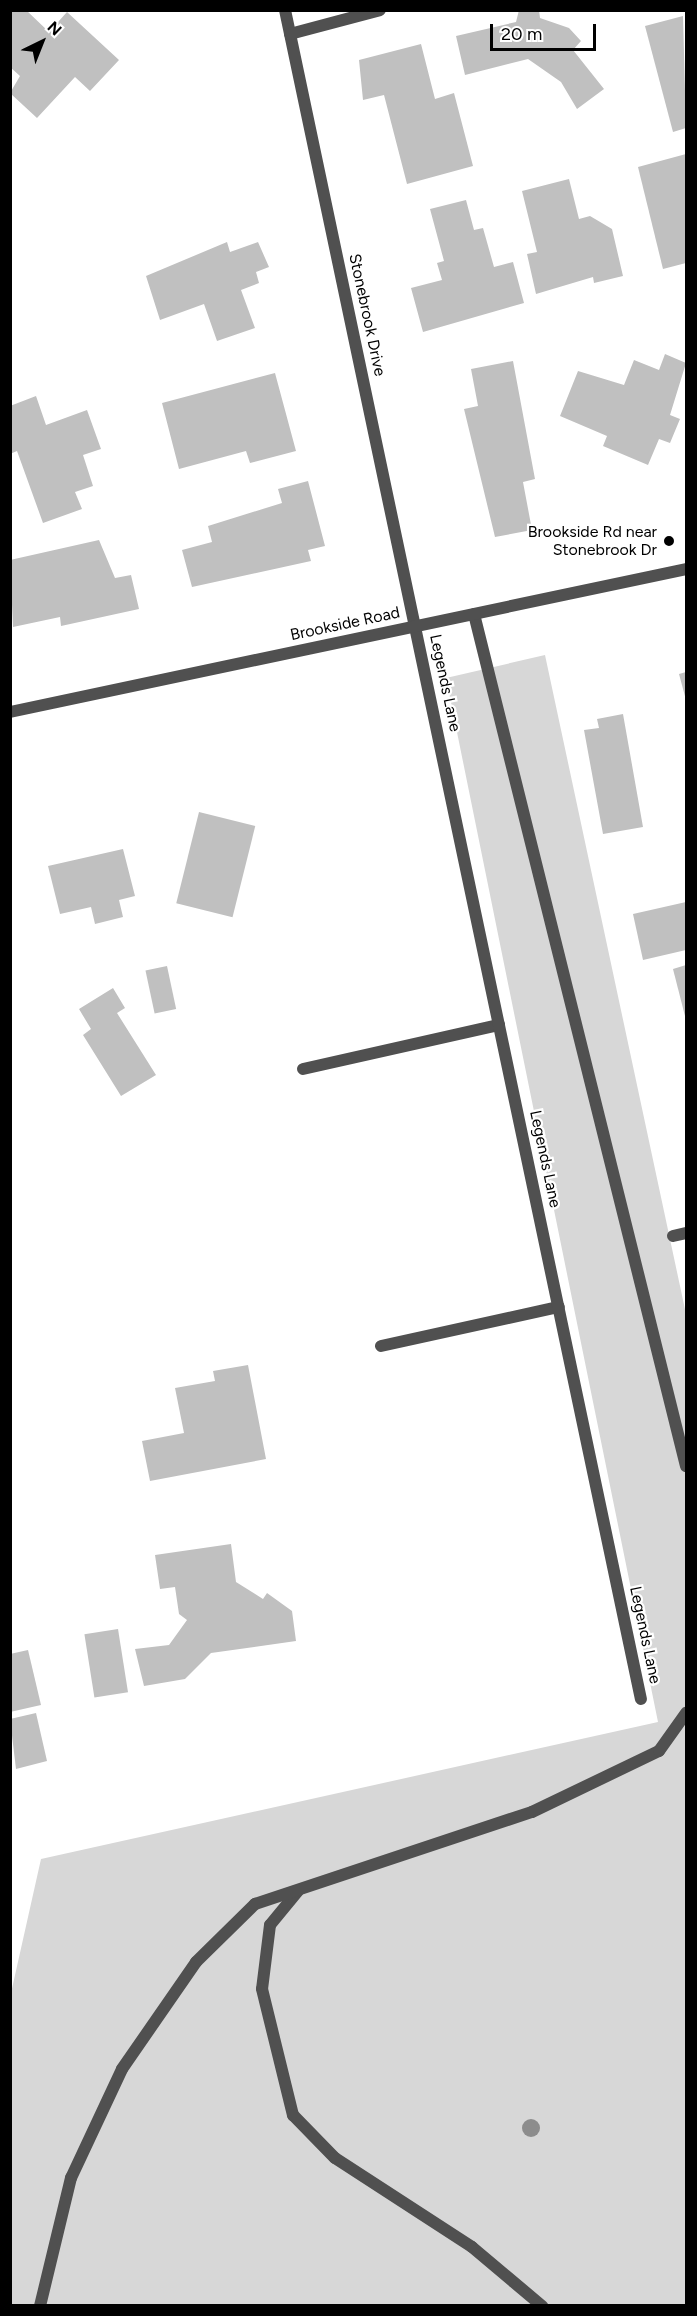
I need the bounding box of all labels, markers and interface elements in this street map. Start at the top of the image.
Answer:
north arrow [12,12,72,72]
scale bar [493,12,600,50]
text: N [44,17,66,40]
text: 20 m [501,23,542,45]
street label: Stonebrook Drive [345,252,389,378]
place label: Brookside Rd near Stonebrook Dr [528,522,657,560]
marker: Brookside Rd near Stonebrook Dr [662,534,676,548]
street label: Brookside Road [288,603,402,645]
street label: Legends Lane [425,633,465,733]
street label: Legends Lane [525,1109,565,1209]
street label: Legends Lane [625,1585,665,1685]

